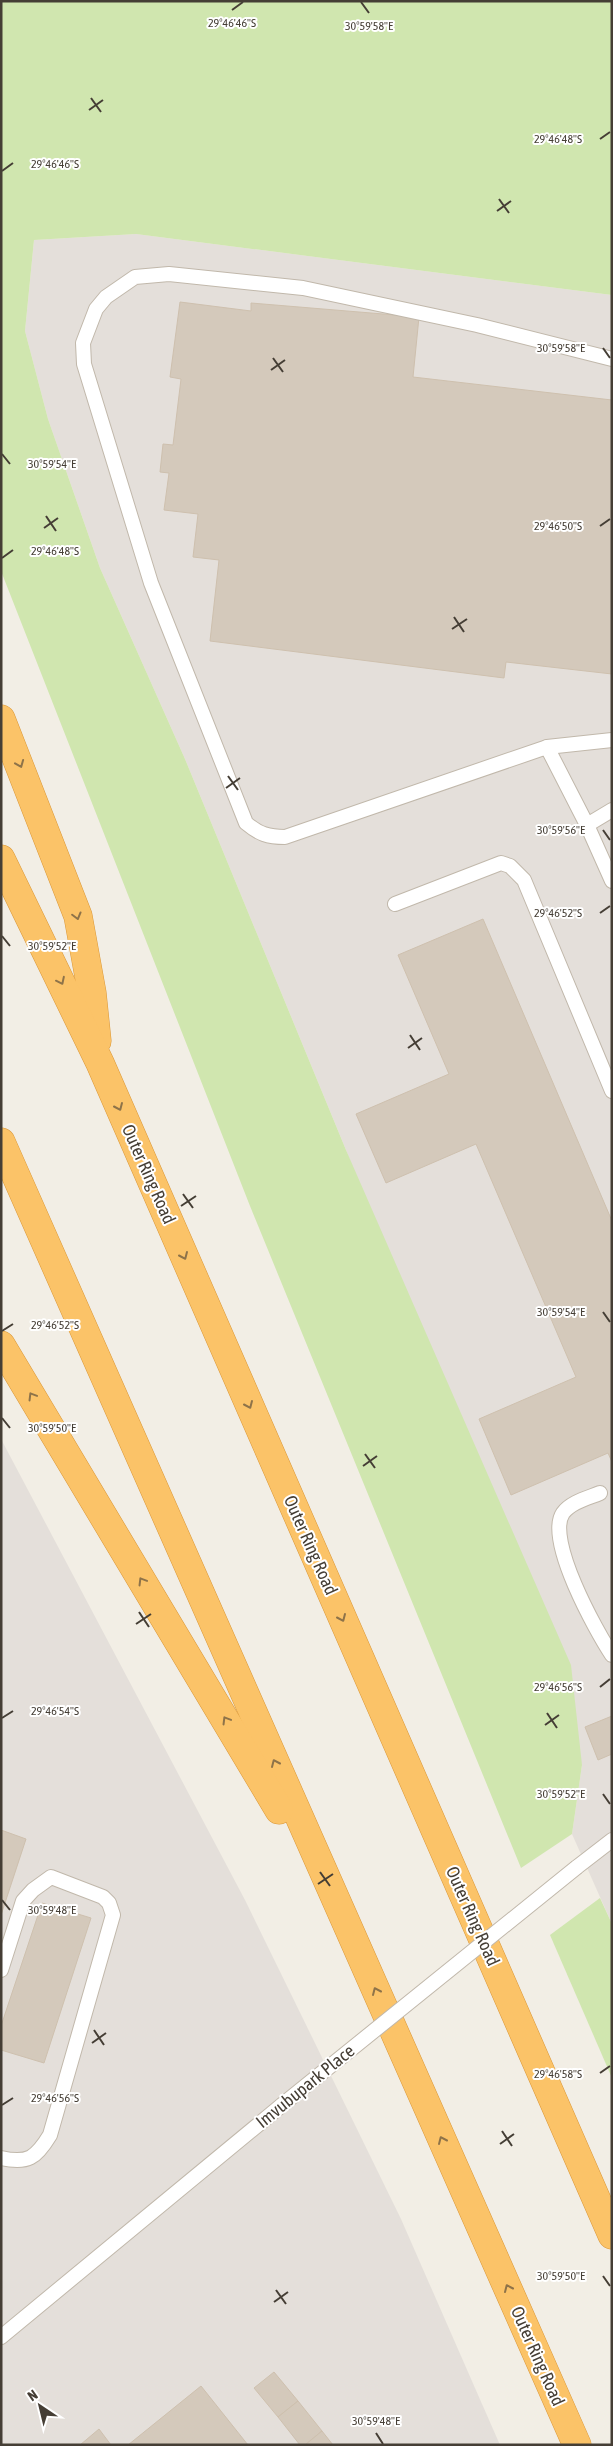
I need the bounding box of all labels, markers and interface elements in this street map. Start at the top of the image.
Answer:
text: 29°46'46"S [208,16,256,30]
text: 30°59'58"E [345,19,393,33]
text: 29°46'48"S [534,132,582,146]
text: 29°46'46"S [31,157,79,171]
text: 30°59'58"E [537,341,585,355]
text: 30°59'54"E [28,457,76,471]
text: 29°46'50"S [534,519,582,533]
text: 29°46'48"S [31,544,79,558]
one-way arrow [13,759,24,768]
text: 30°59'56"E [537,823,585,837]
text: 29°46'52"S [534,906,582,920]
one-way arrow [71,912,82,920]
text: 30°59'52"E [28,939,76,953]
one-way arrow [54,976,64,985]
one-way arrow [113,1102,124,1111]
street label: Outer Ring Road [118,1121,180,1227]
one-way arrow [178,1251,189,1260]
text: 30°59'54"E [537,1305,585,1319]
text: 29°46'52"S [31,1318,79,1332]
one-way arrow [28,1393,38,1402]
one-way arrow [243,1400,254,1409]
text: 30°59'50"E [28,1421,76,1435]
street label: Outer Ring Road [280,1492,342,1598]
one-way arrow [139,1577,149,1586]
one-way arrow [336,1613,347,1622]
text: 29°46'56"S [534,1680,582,1694]
text: 29°46'54"S [31,1704,79,1718]
one-way arrow [222,1717,232,1726]
one-way arrow [270,1759,281,1768]
text: 30°59'52"E [537,1787,585,1801]
street label: Outer Ring Road [442,1863,504,1969]
text: 30°59'48"E [28,1903,76,1917]
one-way arrow [371,1987,382,1996]
street label: Imvubupark Place [252,2040,358,2132]
text: 29°46'58"S [534,2067,582,2081]
text: 29°46'56"S [31,2091,79,2105]
one-way arrow [437,2136,448,2145]
text: 30°59'50"E [537,2269,585,2283]
one-way arrow [503,2284,514,2293]
street label: Outer Ring Road [507,2303,569,2409]
north arrow [15,2381,65,2431]
text: N [25,2386,41,2404]
text: 30°59'48"E [352,2414,400,2428]

